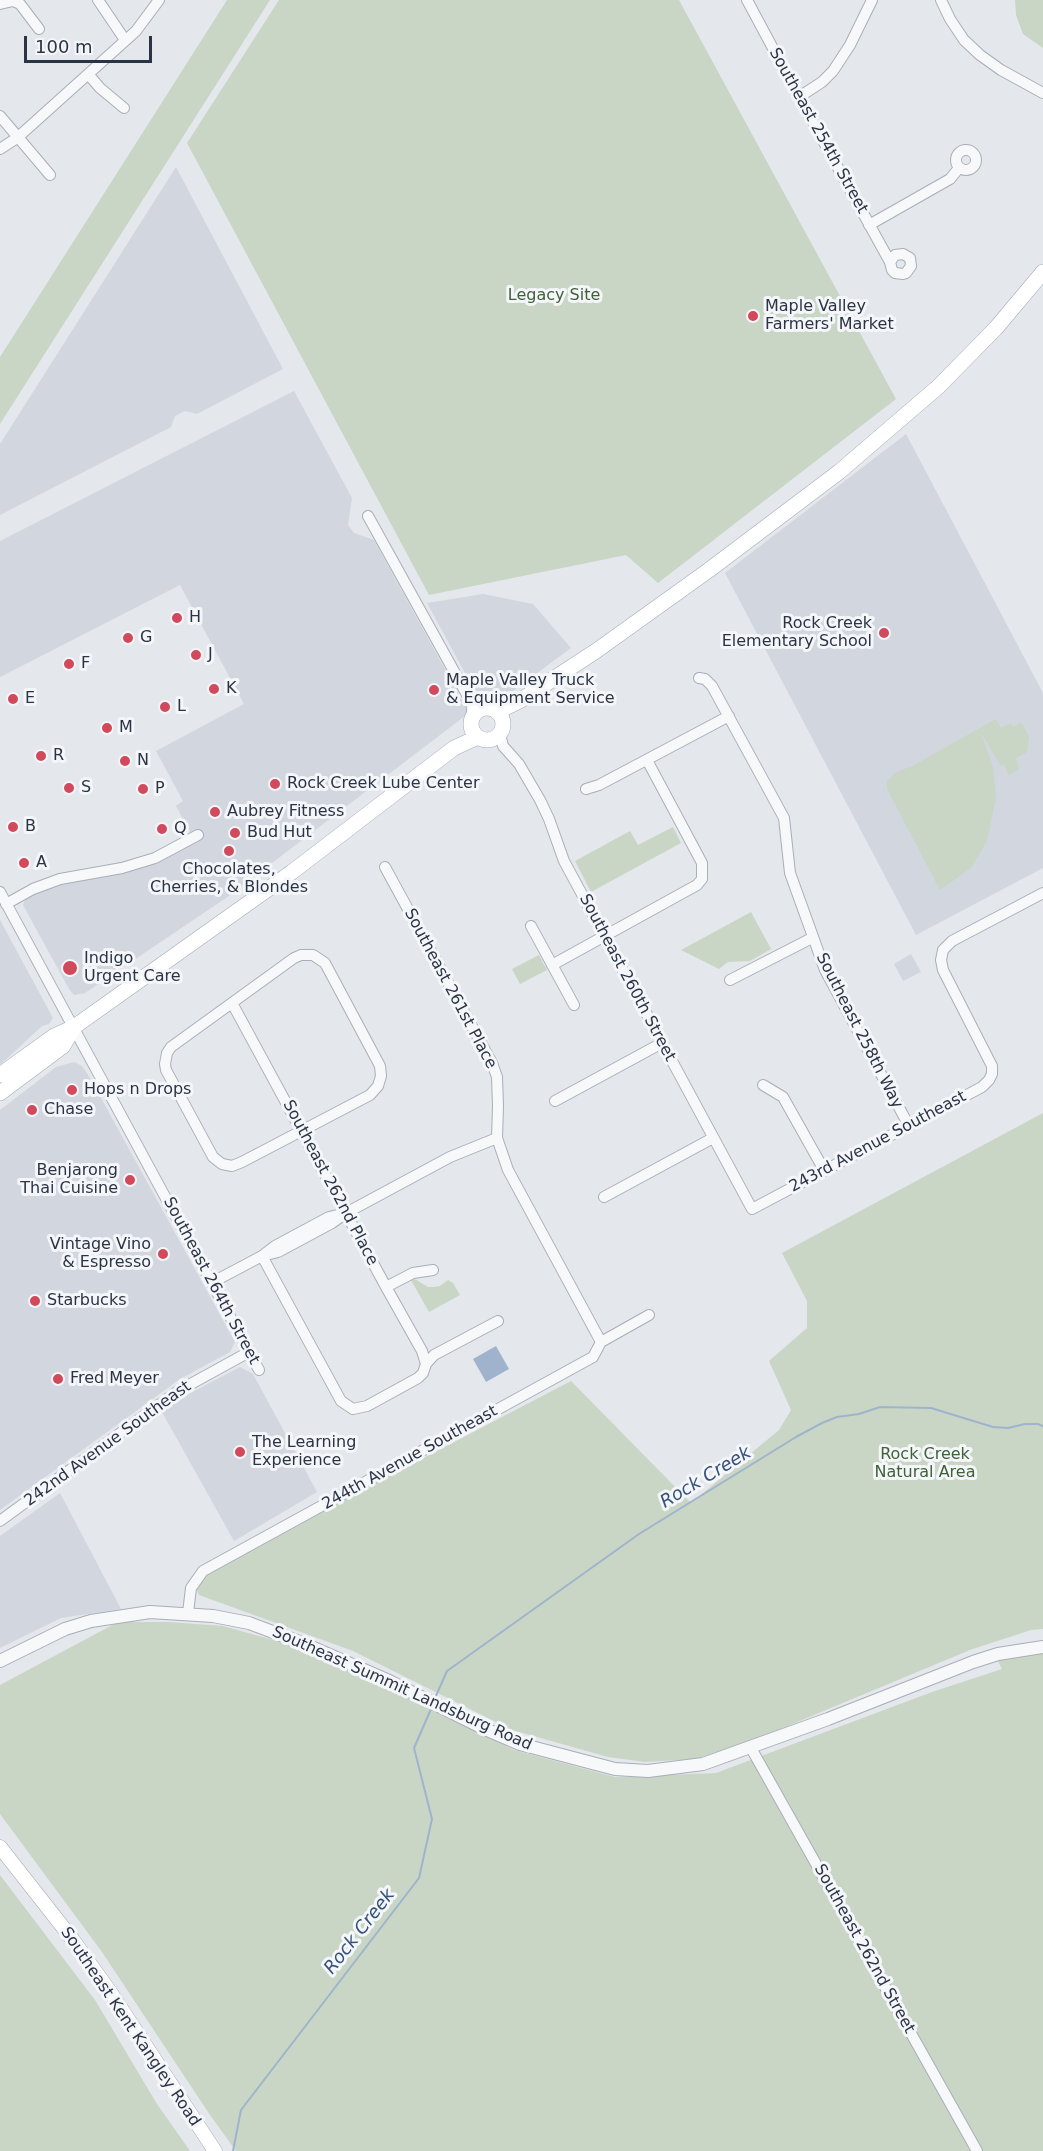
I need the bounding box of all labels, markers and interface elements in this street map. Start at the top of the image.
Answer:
scale bar [27,24,154,62]
text: 100 m [35,36,93,57]
street label: Southeast 254th Street [764,45,872,217]
park label: Legacy Site [508,286,600,306]
place label: Maple Valley Farmers' Market [765,297,894,335]
marker: Maple Valley Farmers' Market [746,309,760,323]
place label: H [189,608,201,628]
marker: H [170,611,184,625]
place label: Rock Creek Elementary School [722,614,872,652]
marker: Rock Creek Elementary School [877,626,891,640]
place label: G [140,628,152,648]
marker: G [121,631,135,645]
place label: J [208,645,213,665]
marker: J [189,648,203,662]
place label: F [81,654,90,674]
marker: F [62,657,76,671]
place label: Maple Valley Truck & Equipment Service [446,671,615,709]
place label: K [226,679,236,699]
marker: K [207,682,221,696]
marker: Maple Valley Truck & Equipment Service [427,683,441,697]
place label: E [25,689,35,709]
marker: E [6,692,20,706]
place label: L [177,697,186,717]
marker: L [158,700,172,714]
place label: M [119,718,133,738]
marker: M [100,721,114,735]
place label: R [53,746,64,766]
marker: R [34,749,48,763]
place label: N [137,751,149,771]
marker: N [118,754,132,768]
place label: Rock Creek Lube Center [287,774,479,794]
marker: Rock Creek Lube Center [268,777,282,791]
place label: S [81,778,91,798]
place label: P [155,779,165,799]
marker: S [62,781,76,795]
marker: P [136,782,150,796]
place label: Aubrey Fitness [227,802,344,822]
marker: Aubrey Fitness [208,805,222,819]
place label: B [25,817,36,837]
place label: Q [174,819,187,839]
marker: B [6,820,20,834]
marker: Q [155,822,169,836]
place label: Bud Hut [247,823,312,843]
marker: Bud Hut [228,826,242,840]
marker: Chocolates, Cherries, & Blondes [222,844,236,858]
place label: A [36,853,47,873]
marker: A [17,856,31,870]
place label: Chocolates, Cherries, & Blondes [150,860,308,898]
street label: Southeast 260th Street [575,891,679,1065]
street label: Southeast 261st Place [400,906,500,1072]
place label: Indigo Urgent Care [84,949,181,987]
street label: Southeast 258th Way [811,950,907,1112]
marker: Indigo Urgent Care [61,959,79,977]
place label: Hops n Drops [84,1080,191,1100]
marker: Hops n Drops [65,1083,79,1097]
street label: 243rd Avenue Southeast [786,1087,970,1197]
street label: Southeast 262nd Place [278,1097,382,1269]
place label: Chase [44,1100,93,1120]
marker: Chase [25,1103,39,1117]
place label: Benjarong Thai Cuisine [20,1161,118,1199]
marker: Benjarong Thai Cuisine [123,1173,137,1187]
street label: Southeast 264th Street [159,1194,263,1368]
place label: Vintage Vino & Espresso [50,1235,151,1273]
marker: Vintage Vino & Espresso [156,1247,170,1261]
place label: Starbucks [47,1291,127,1311]
marker: Starbucks [28,1294,42,1308]
place label: Fred Meyer [70,1369,159,1389]
marker: Fred Meyer [51,1372,65,1386]
street label: 242nd Avenue Southeast [21,1377,195,1511]
street label: 244th Avenue Southeast [319,1402,501,1514]
place label: The Learning Experience [252,1433,356,1471]
water label: Rock Creek [657,1442,755,1514]
marker: The Learning Experience [233,1445,247,1459]
park label: Rock Creek Natural Area [875,1445,975,1483]
street label: Southeast Summit Landsburg Road [269,1623,535,1755]
street label: Southeast 262nd Street [809,1861,919,2037]
water label: Rock Creek [320,1885,400,1979]
street label: Southeast Kent Kangley Road [56,1924,204,2130]

